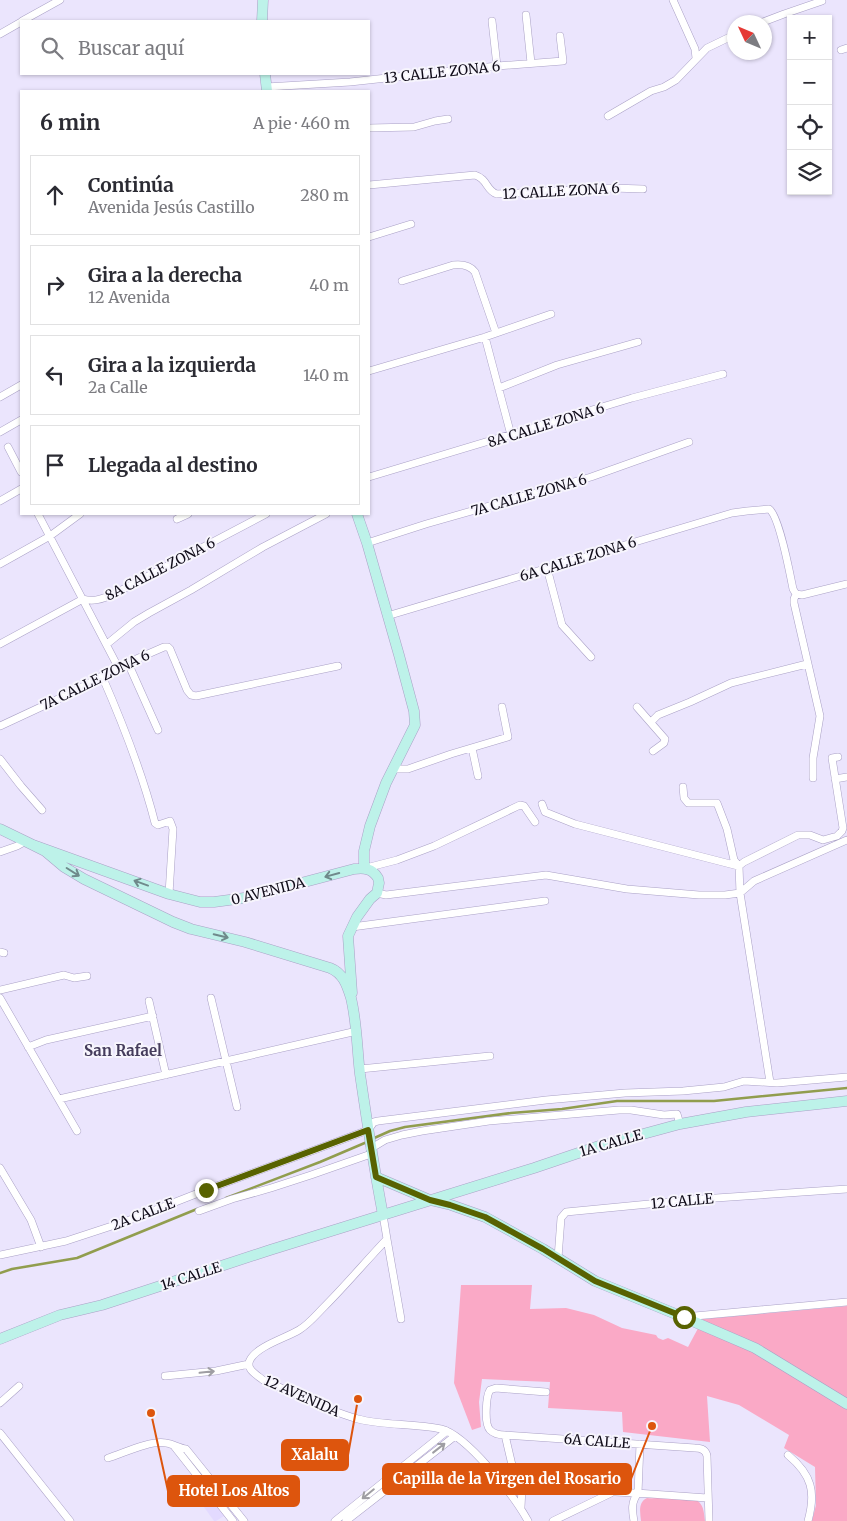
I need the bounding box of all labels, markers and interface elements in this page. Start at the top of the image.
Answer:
north arrow [727,15,772,60]
map controls [787,15,832,195]
button: + [787,15,832,60]
search box [20,20,370,75]
icon: search [38,34,66,62]
text: Buscar aquí [78,36,184,60]
street label: 13 CALLE ZONA 6 [383,57,501,87]
button: − [787,60,832,105]
button: locate [787,105,832,150]
text: 6 min [40,109,100,136]
text: A pie · 460 m [253,113,350,133]
button: layers [787,150,832,195]
text: Continúa [88,173,174,197]
street label: 12 CALLE ZONA 6 [502,179,620,203]
icon: ahead [41,181,69,209]
text: 280 m [300,185,349,205]
text: Avenida Jesús Castillo [88,197,255,217]
text: Gira a la derecha [88,263,242,287]
icon: right [41,271,69,299]
text: 40 m [309,275,349,295]
text: 12 Avenida [88,287,170,307]
text: Gira a la izquierda [88,353,256,377]
icon: left [41,361,69,389]
text: 140 m [303,365,349,385]
text: 2a Calle [88,377,148,397]
street label: 8A CALLE ZONA 6 [485,399,607,451]
icon: arrive [41,451,69,479]
text: Llegada al destino [88,453,258,477]
street label: 7A CALLE ZONA 6 [469,470,589,520]
street label: 8A CALLE ZONA 6 [102,533,218,605]
street label: 6A CALLE ZONA 6 [517,533,639,585]
street label: 7A CALLE ZONA 6 [37,646,153,714]
one-way arrow [65,868,79,878]
one-way arrow [325,871,341,880]
street label: 0 AVENIDA [229,873,307,909]
one-way arrow [134,878,149,887]
one-way arrow [213,932,229,941]
district label: San Rafael [84,1041,162,1060]
street label: 1A CALLE [577,1125,645,1161]
route end [195,1179,218,1202]
street label: 12 CALLE [650,1189,714,1213]
street label: 2A CALLE [109,1194,177,1234]
street label: 14 CALLE [158,1258,224,1294]
route start [673,1306,696,1329]
one-way arrow [199,1367,215,1377]
street label: 12 AVENIDA [261,1371,343,1421]
street label: 6A CALLE [563,1430,631,1452]
callout: Xalalu [282,1440,348,1470]
one-way arrow [433,1442,446,1453]
text: Xalalu [292,1445,339,1464]
callout: Capilla de la Virgen del Rosario [383,1464,631,1494]
text: Capilla de la Virgen del Rosario [393,1469,621,1488]
callout: Hotel Los Altos [168,1476,299,1506]
text: Hotel Los Altos [178,1481,290,1500]
one-way arrow [362,1489,375,1500]

